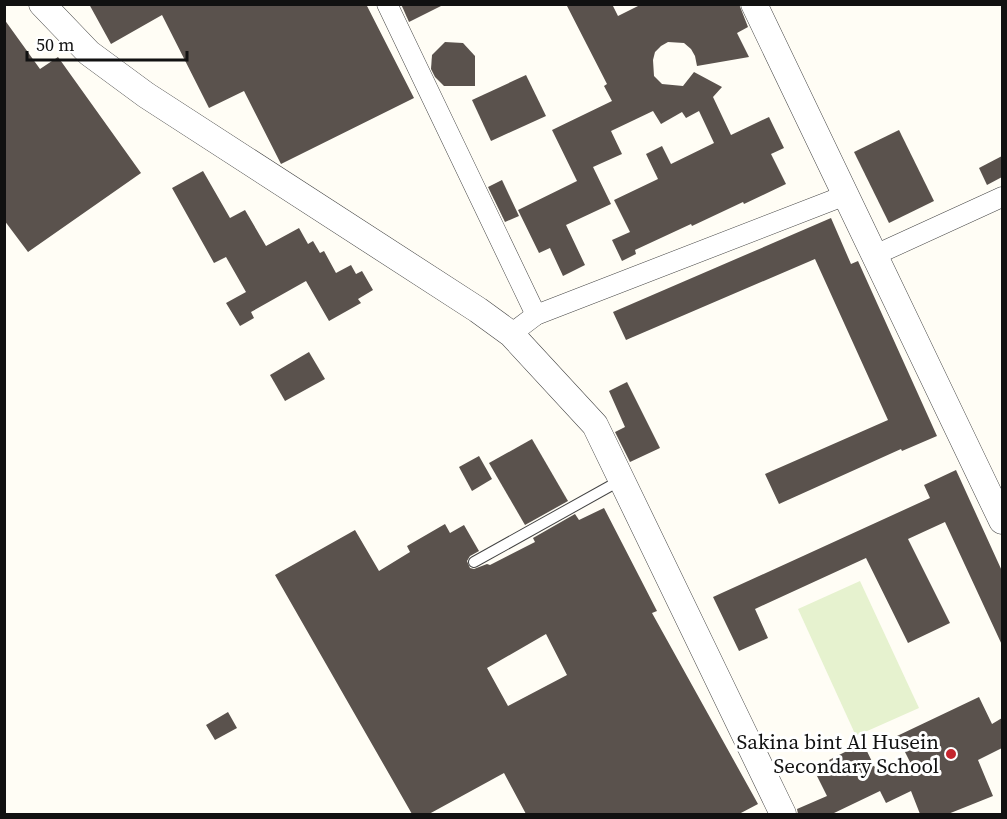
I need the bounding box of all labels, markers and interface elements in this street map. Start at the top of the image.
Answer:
scale bar [27,24,188,62]
text: 50 m [36,32,74,57]
place label: Sakina bint Al Husein Secondary School [737,727,939,780]
marker: Sakina bint Al Husein Secondary School [944,747,958,761]

